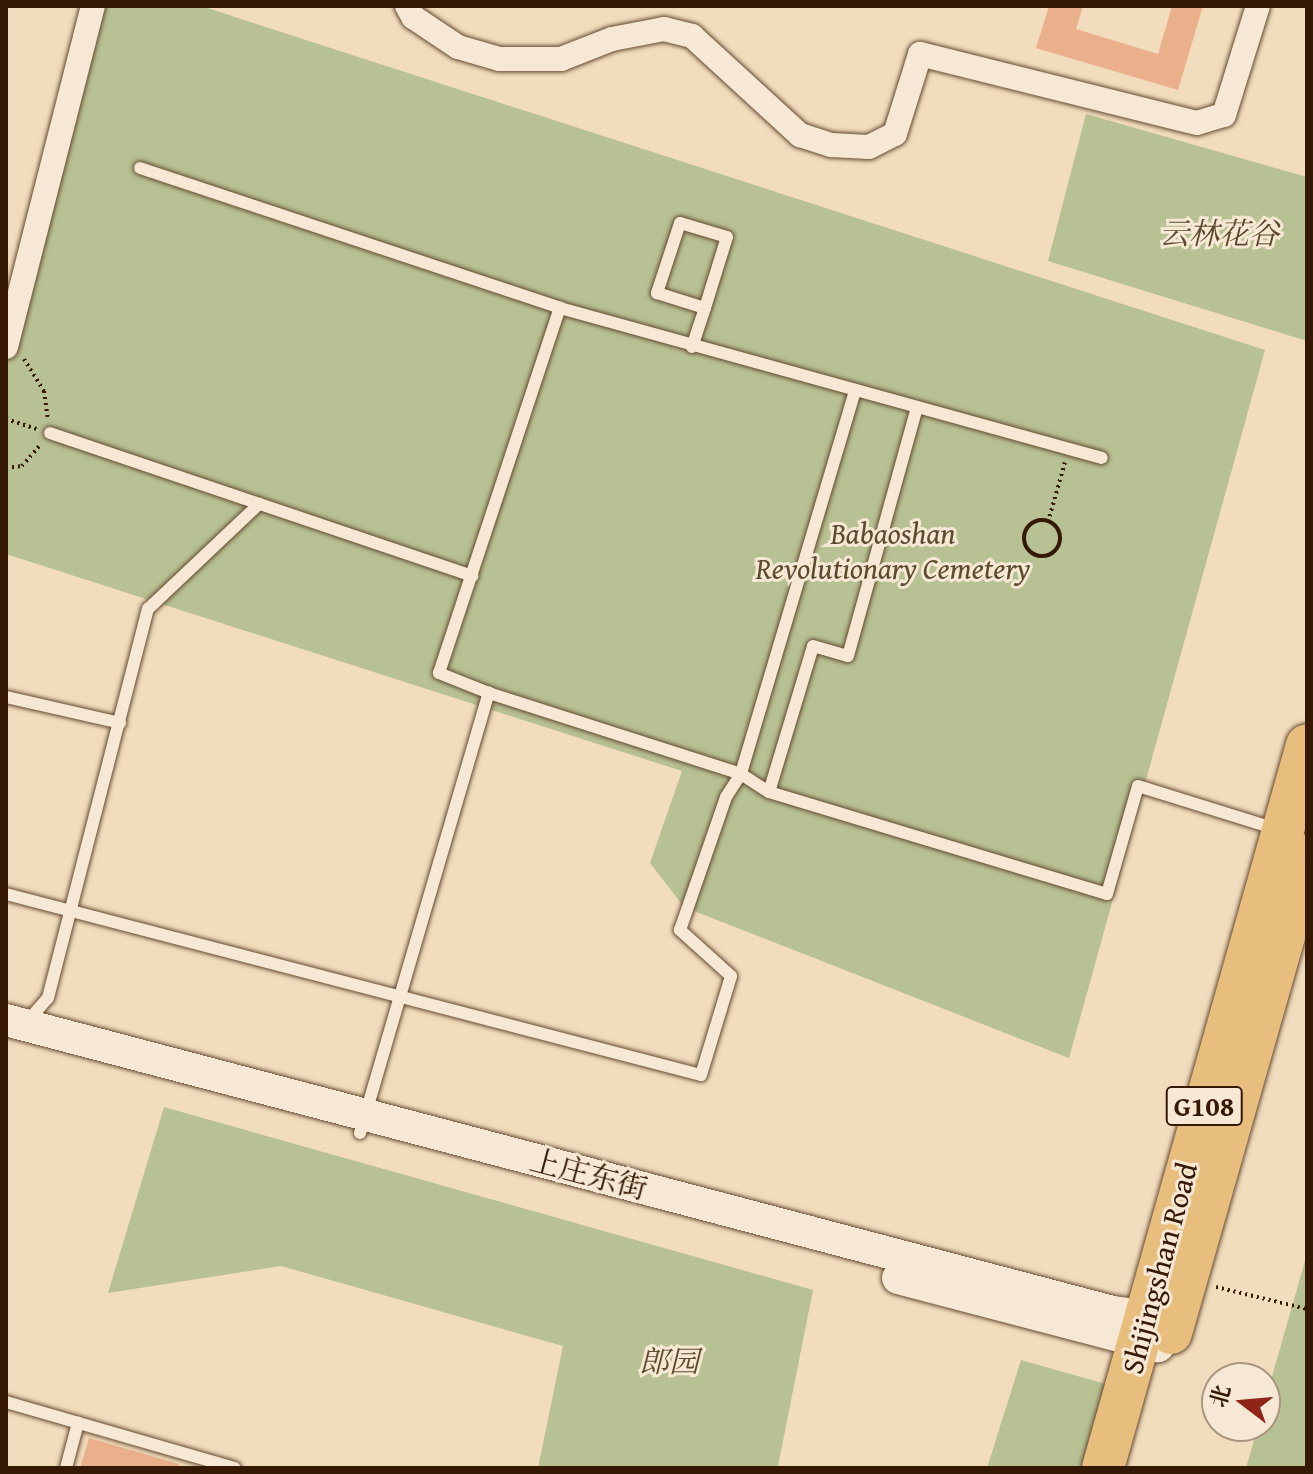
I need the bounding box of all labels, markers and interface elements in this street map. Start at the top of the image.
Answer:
park label: 云林花谷 [1159,215,1279,251]
park label: Babaoshan Revolutionary Cemetery [756,515,1030,586]
road number: G108 [1164,1082,1244,1130]
street label: 上庄东街 [526,1141,652,1207]
street label: Shijingshan Road [1113,1158,1205,1378]
park label: 郎园 [639,1343,699,1379]
north arrow [1201,1362,1281,1442]
text: 北 [1201,1381,1238,1411]

